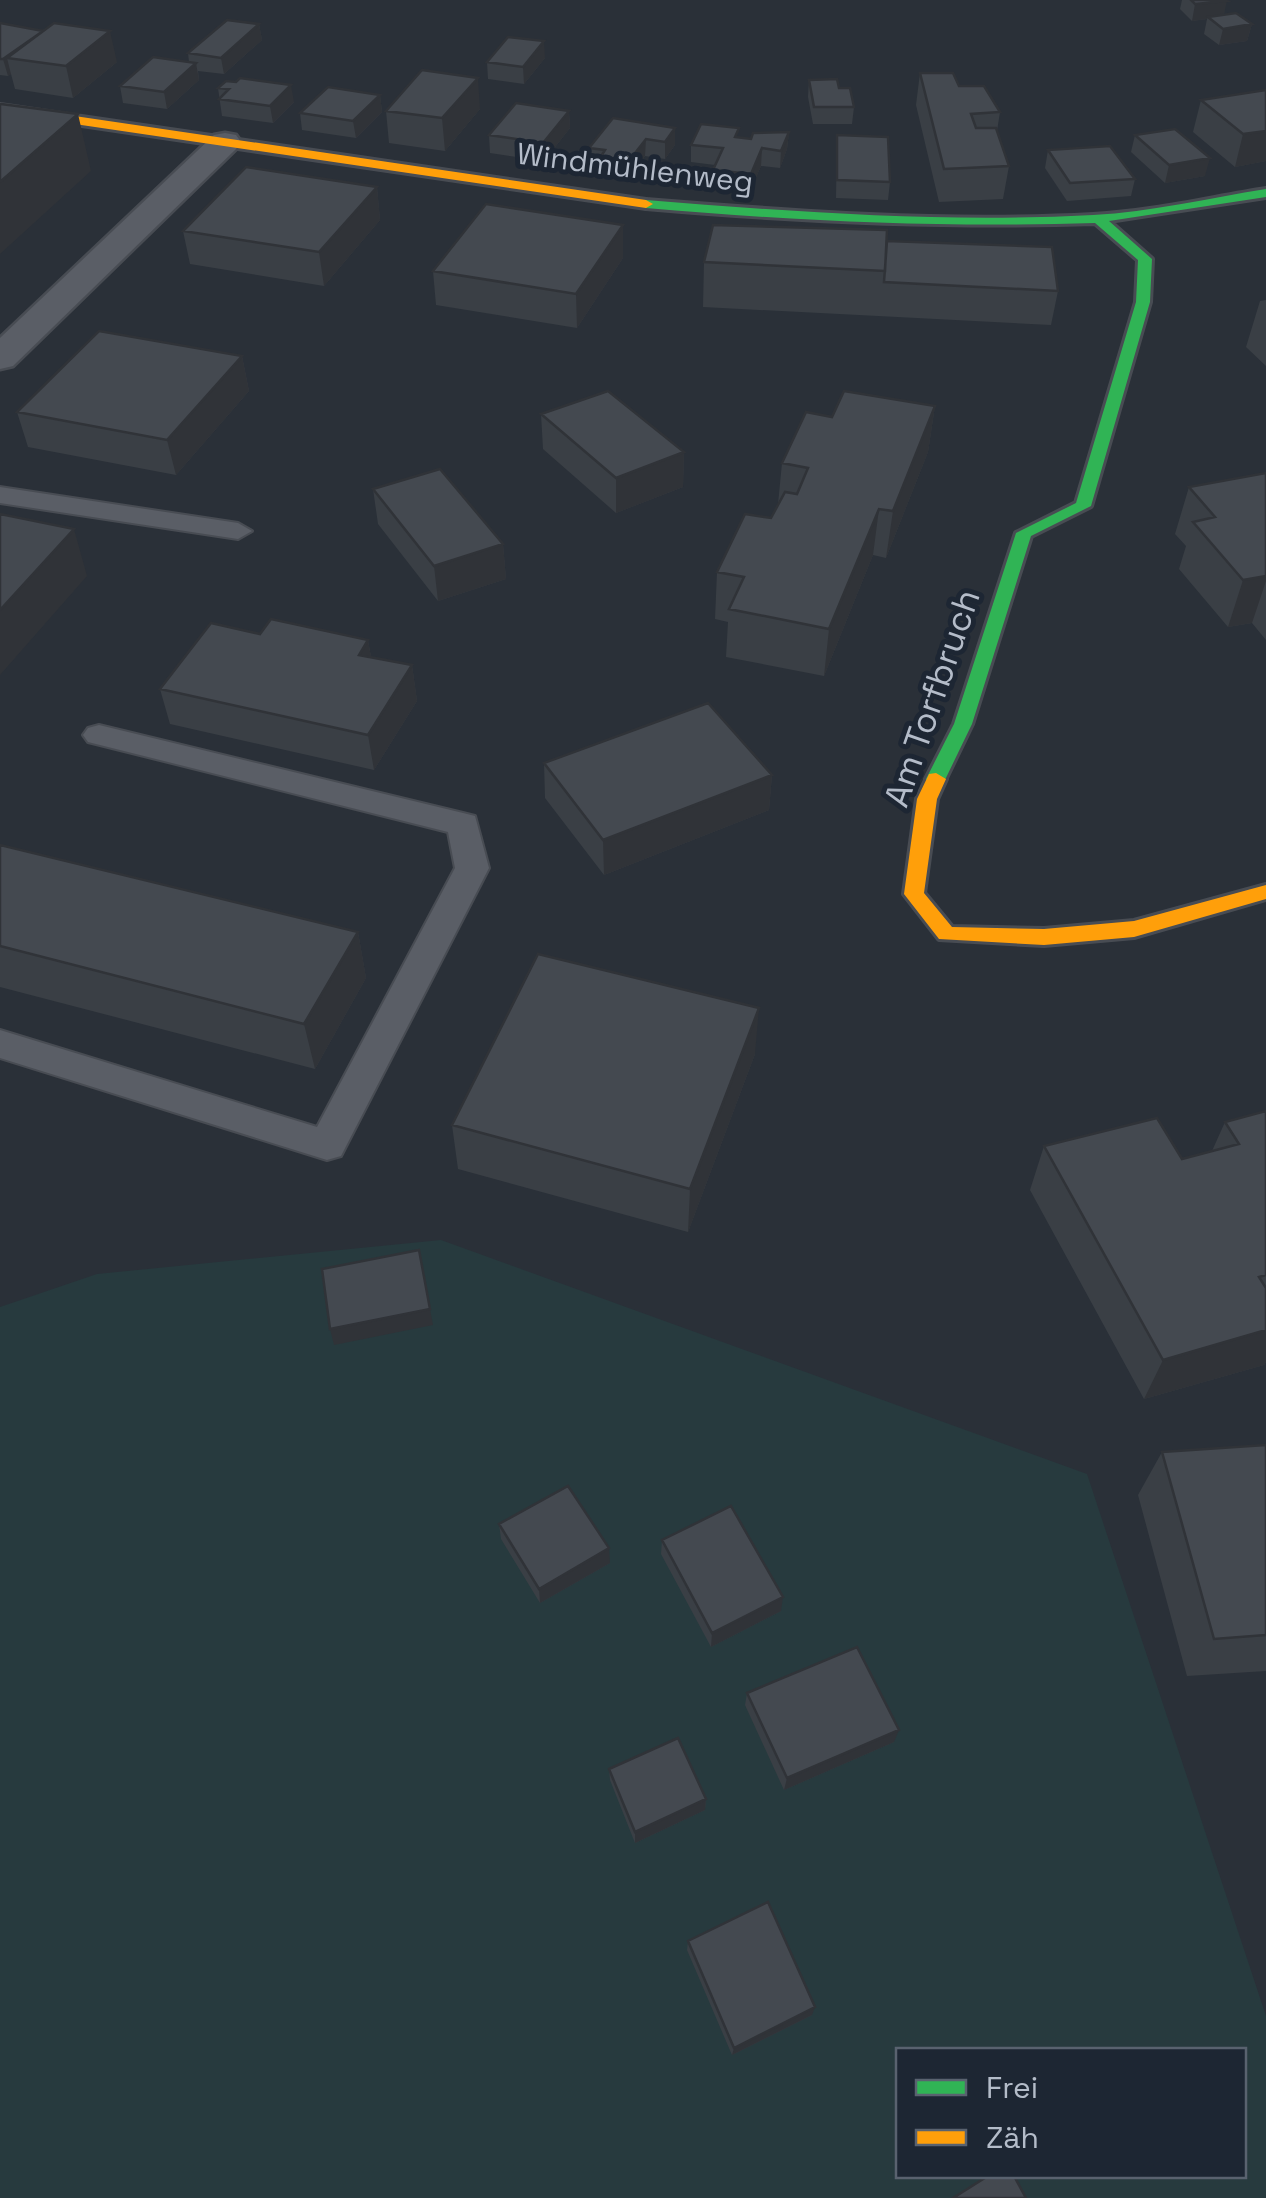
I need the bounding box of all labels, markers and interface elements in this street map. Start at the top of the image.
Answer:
street label: Windmühlenweg [515,134,755,201]
street label: Am Torfbruch [874,583,990,813]
legend [896,2048,1246,2178]
text: Frei [986,2068,1038,2107]
text: Zäh [986,2118,1039,2157]

